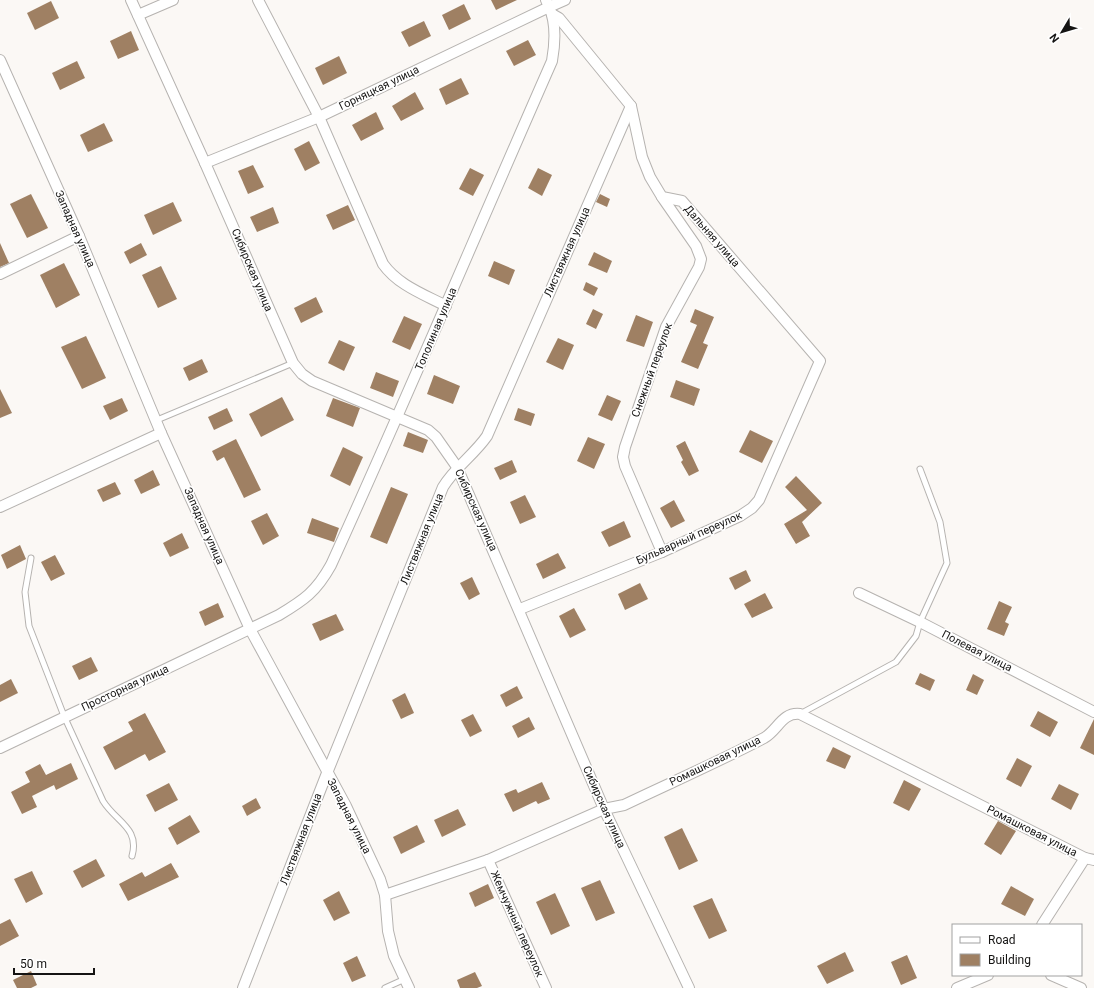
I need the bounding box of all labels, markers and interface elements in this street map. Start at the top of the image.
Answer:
north arrow [1042,12,1082,52]
text: N [1047,31,1062,45]
street label: Горняцкая улица [337,63,421,113]
street label: Западная улица [52,189,98,269]
street label: Дальняя улица [682,202,742,270]
street label: Листвяжная улица [541,205,593,299]
street label: Сибирская улица [229,227,275,313]
street label: Тополиная улица [413,286,459,372]
street label: Снежный переулок [629,321,675,419]
street label: Сибирская улица [452,467,500,553]
street label: Западная улица [181,486,227,566]
street label: Листвяжная улица [398,491,446,587]
street label: Бульварный переулок [634,509,744,567]
street label: Полевая улица [940,628,1014,674]
street label: Просторная улица [79,662,171,714]
street label: Ромашковая улица [667,733,763,789]
street label: Сибирская улица [580,764,628,850]
street label: Западная улица [324,776,374,856]
street label: Листвяжная улица [278,791,324,887]
street label: Ромашковая улица [985,803,1079,859]
street label: Жемчужный переулок [488,869,546,979]
legend [952,924,1082,976]
text: Road [988,933,1016,947]
scale bar [14,950,94,976]
text: Building [988,953,1031,967]
text: 50 m [20,957,47,971]

